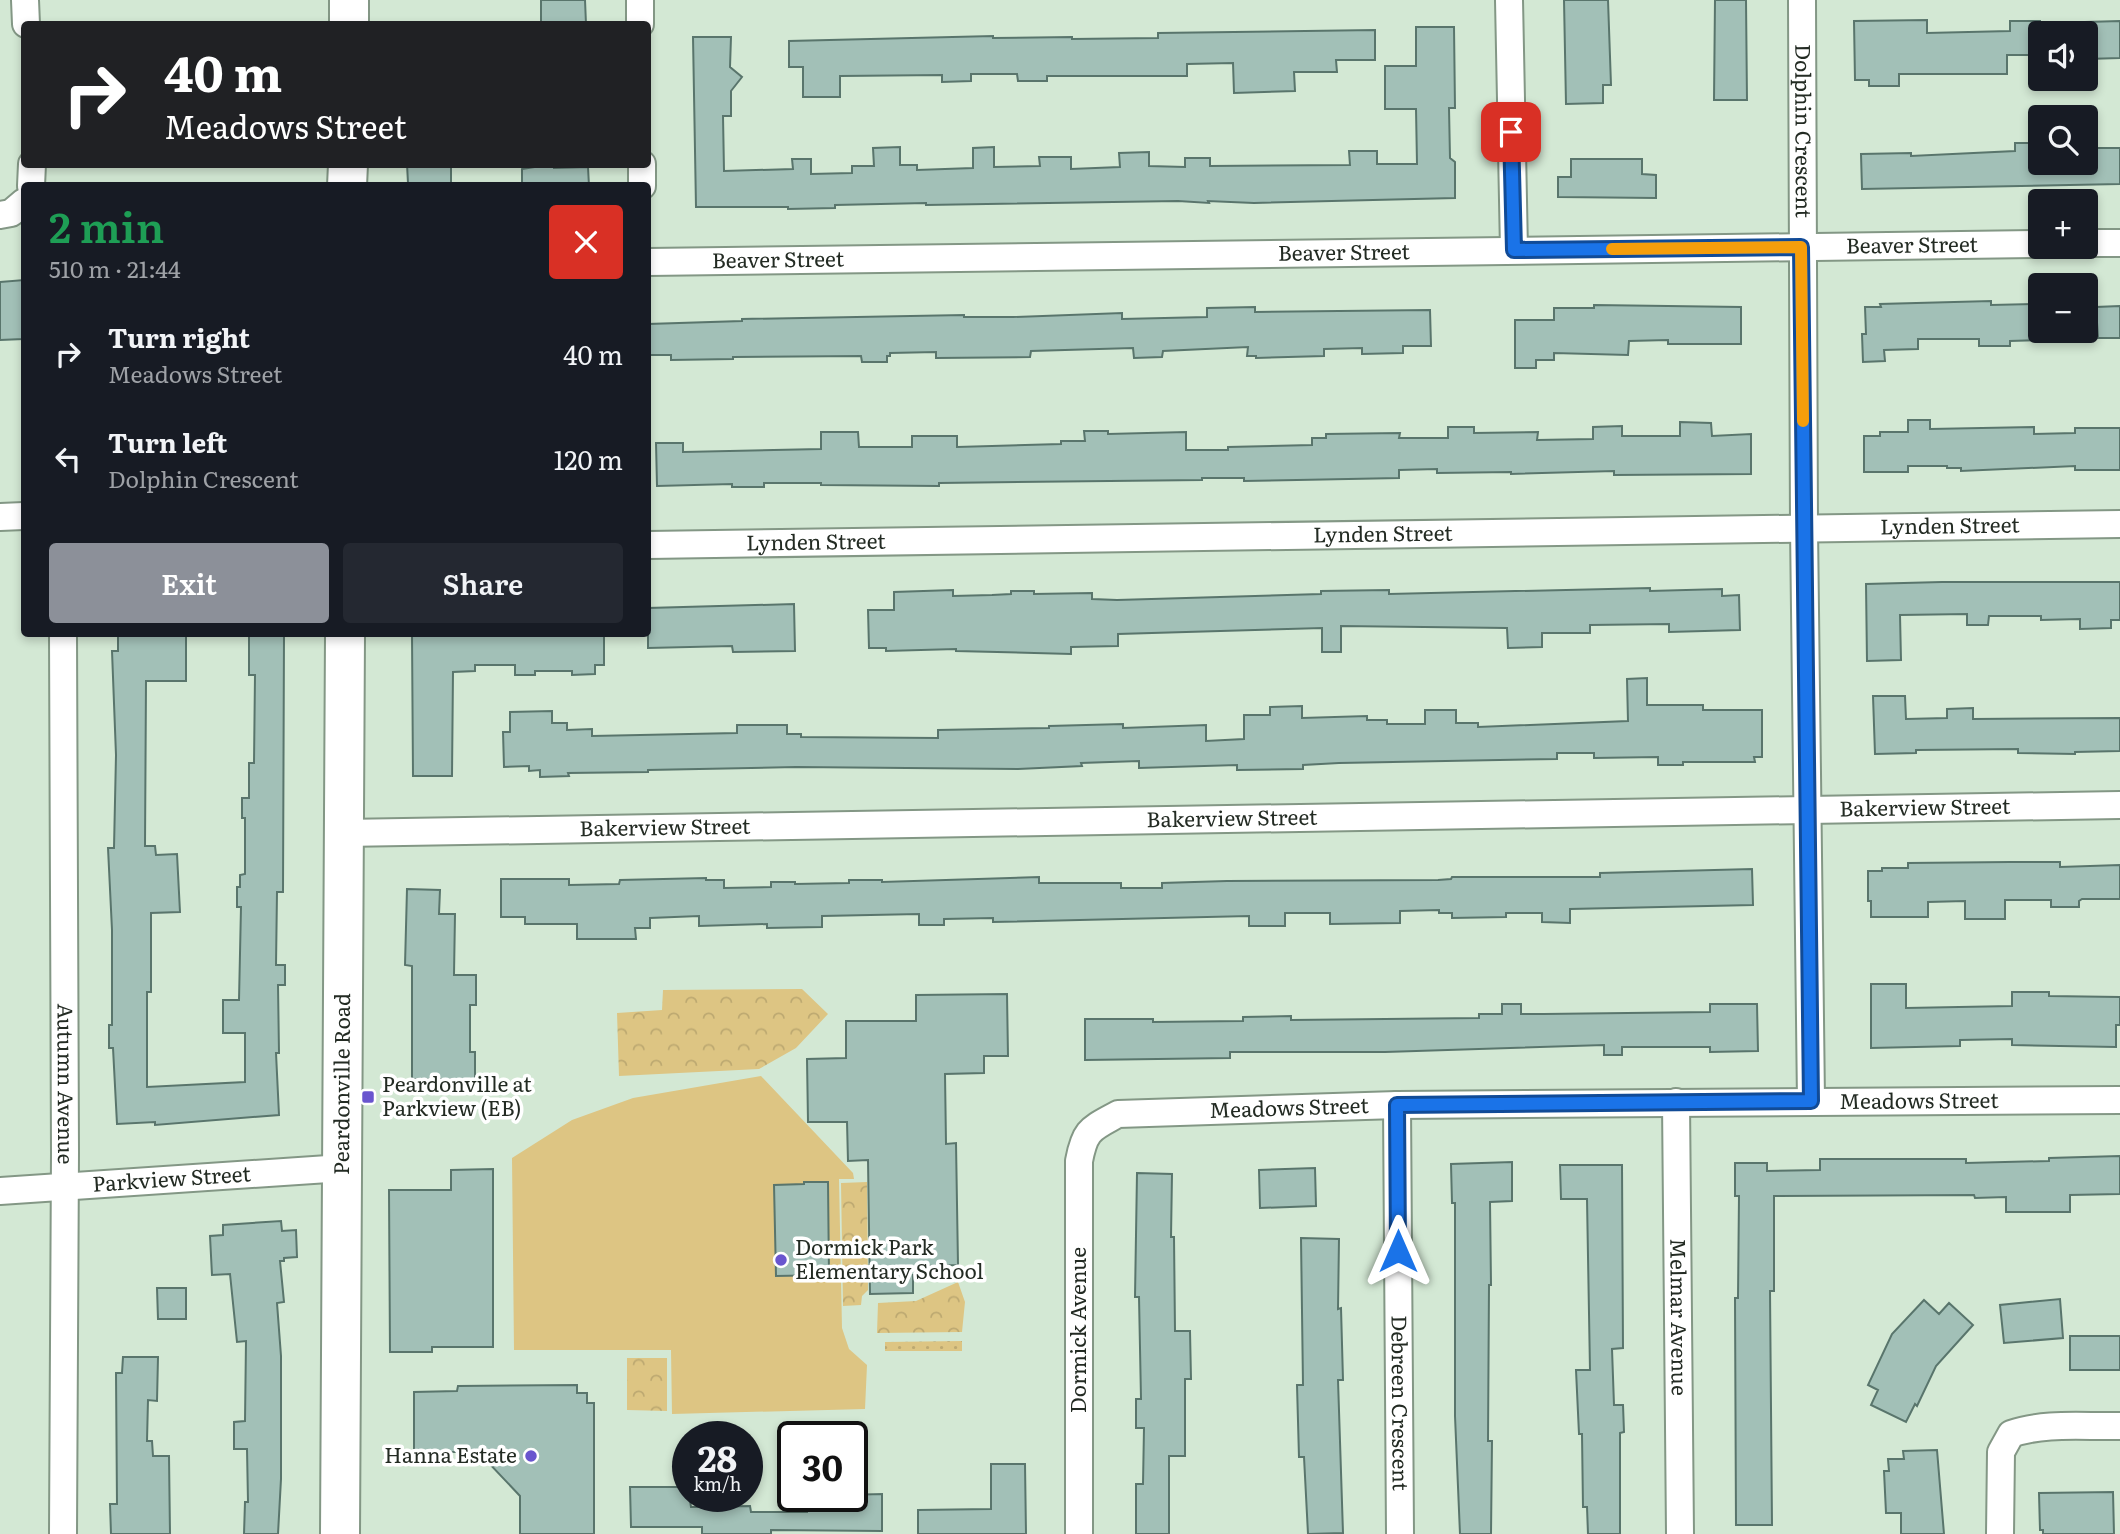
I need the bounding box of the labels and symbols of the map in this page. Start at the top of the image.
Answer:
street label: Dolphin Crescent [1789,44,1821,219]
pin [1481,102,1541,162]
street label: Beaver Street [1846,227,1979,260]
street label: Beaver Street [1278,234,1411,267]
street label: Beaver Street [712,241,845,274]
street label: Lynden Street [1880,507,2020,540]
street label: Lynden Street [1313,516,1453,549]
street label: Lynden Street [746,524,886,557]
street label: Bakerview Street [1839,789,2011,822]
street label: Bakerview Street [1146,800,1318,833]
street label: Bakerview Street [579,809,751,842]
street label: Peardonville Road [324,993,356,1175]
street label: Autumn Avenue [51,1003,83,1165]
place label: Peardonville at Parkview (EB) [382,1067,532,1122]
street label: Meadows Street [1839,1083,1999,1115]
street label: Meadows Street [1209,1088,1370,1124]
marker: Peardonville at Parkview (EB) [360,1089,376,1105]
street label: Parkview Street [91,1156,252,1198]
position arrow [1361,1214,1435,1288]
place label: Dormick Park Elementary School [795,1230,984,1285]
street label: Melmar Avenue [1664,1238,1697,1396]
street label: Dormick Avenue [1061,1247,1092,1413]
marker: Dormick Park Elementary School [773,1252,789,1268]
street label: Debreen Crescent [1385,1315,1418,1491]
speed limit sign: 30 [777,1421,868,1512]
place label: Hanna Estate [384,1438,517,1469]
marker: Hanna Estate [523,1448,539,1464]

